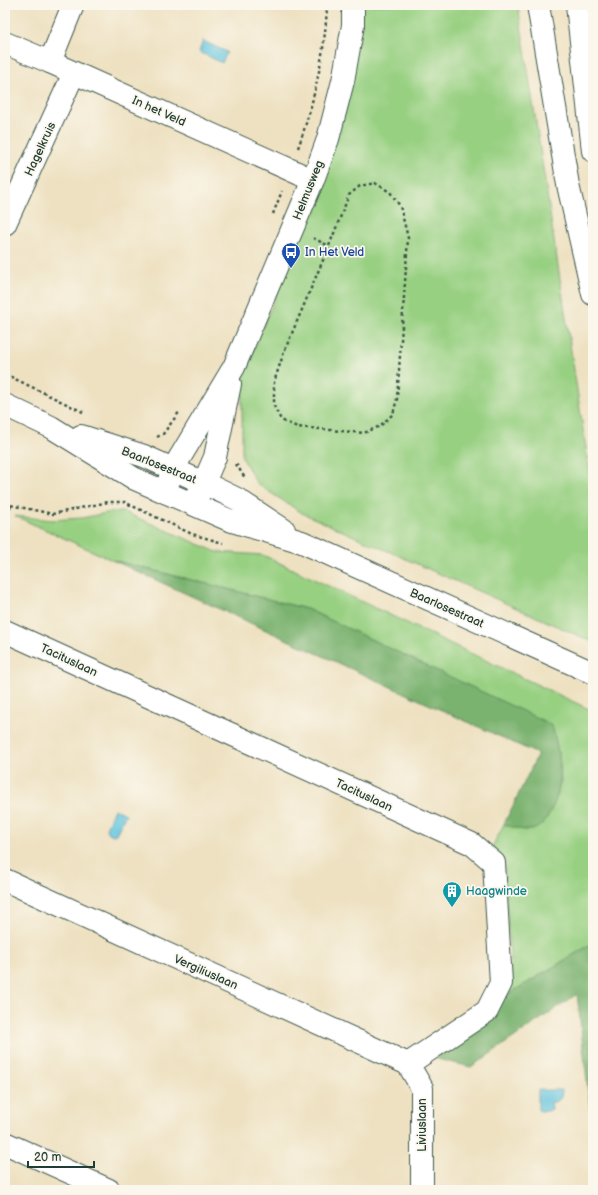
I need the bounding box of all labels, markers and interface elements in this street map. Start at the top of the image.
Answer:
street label: In het Veld [130,93,188,130]
street label: Hagelkruis [21,120,60,179]
street label: Helmusweg [290,158,327,222]
bus stop icon: In Het Veld [280,241,302,269]
place label: In Het Veld [305,245,364,260]
street label: Baarlosestraat [119,444,199,487]
street label: Baarlosestraat [407,585,486,632]
street label: Tacituslaan [38,641,100,680]
street label: Tacituslaan [333,776,395,815]
building icon: Haagwinde [441,880,463,908]
place label: Haagwinde [466,884,527,899]
street label: Vergiliuslaan [171,952,240,993]
street label: Liviuslaan [415,1098,430,1152]
scale bar [28,1143,94,1169]
text: 20 m [34,1150,61,1165]

